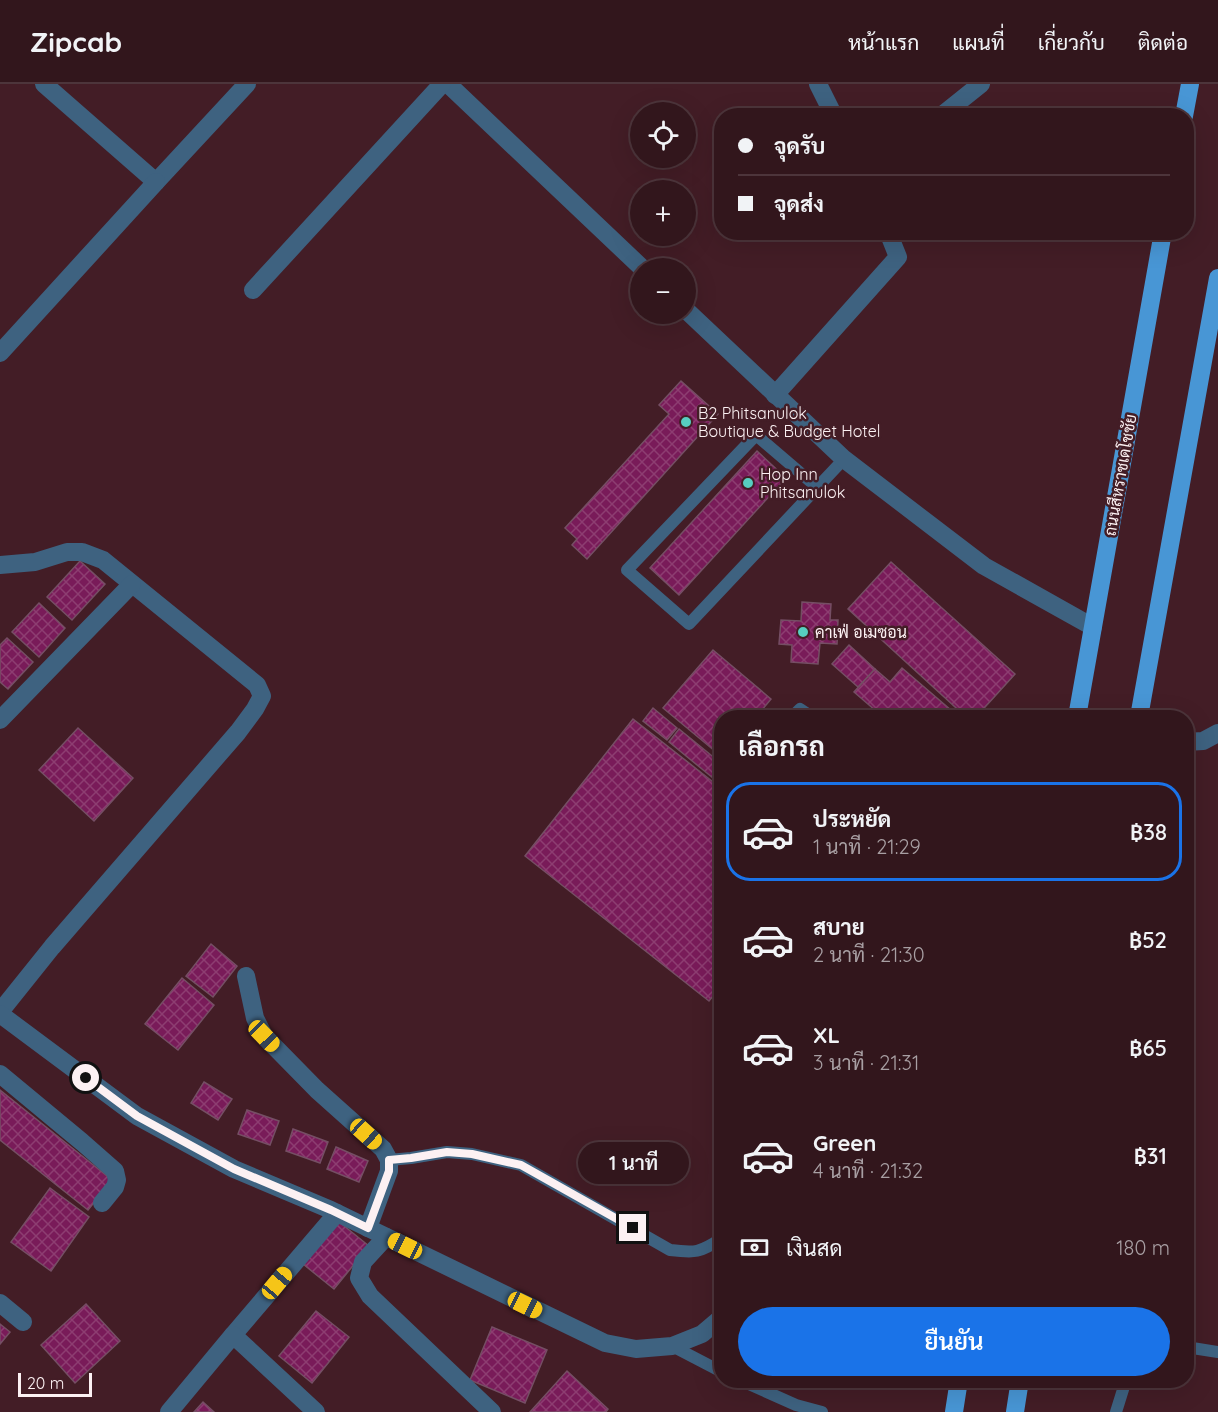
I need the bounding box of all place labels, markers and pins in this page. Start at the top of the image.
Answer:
place label: B2 Phitsanulok Boutique & Budget Hotel [698,403,880,441]
marker: B2 Phitsanulok Boutique & Budget Hotel [679,415,693,429]
place label: Hop Inn Phitsanulok [760,464,845,502]
marker: Hop Inn Phitsanulok [741,476,755,490]
place label: คาเฟ่ อเมซอน [815,622,907,642]
marker: คาเฟ่ อเมซอน [796,625,810,639]

